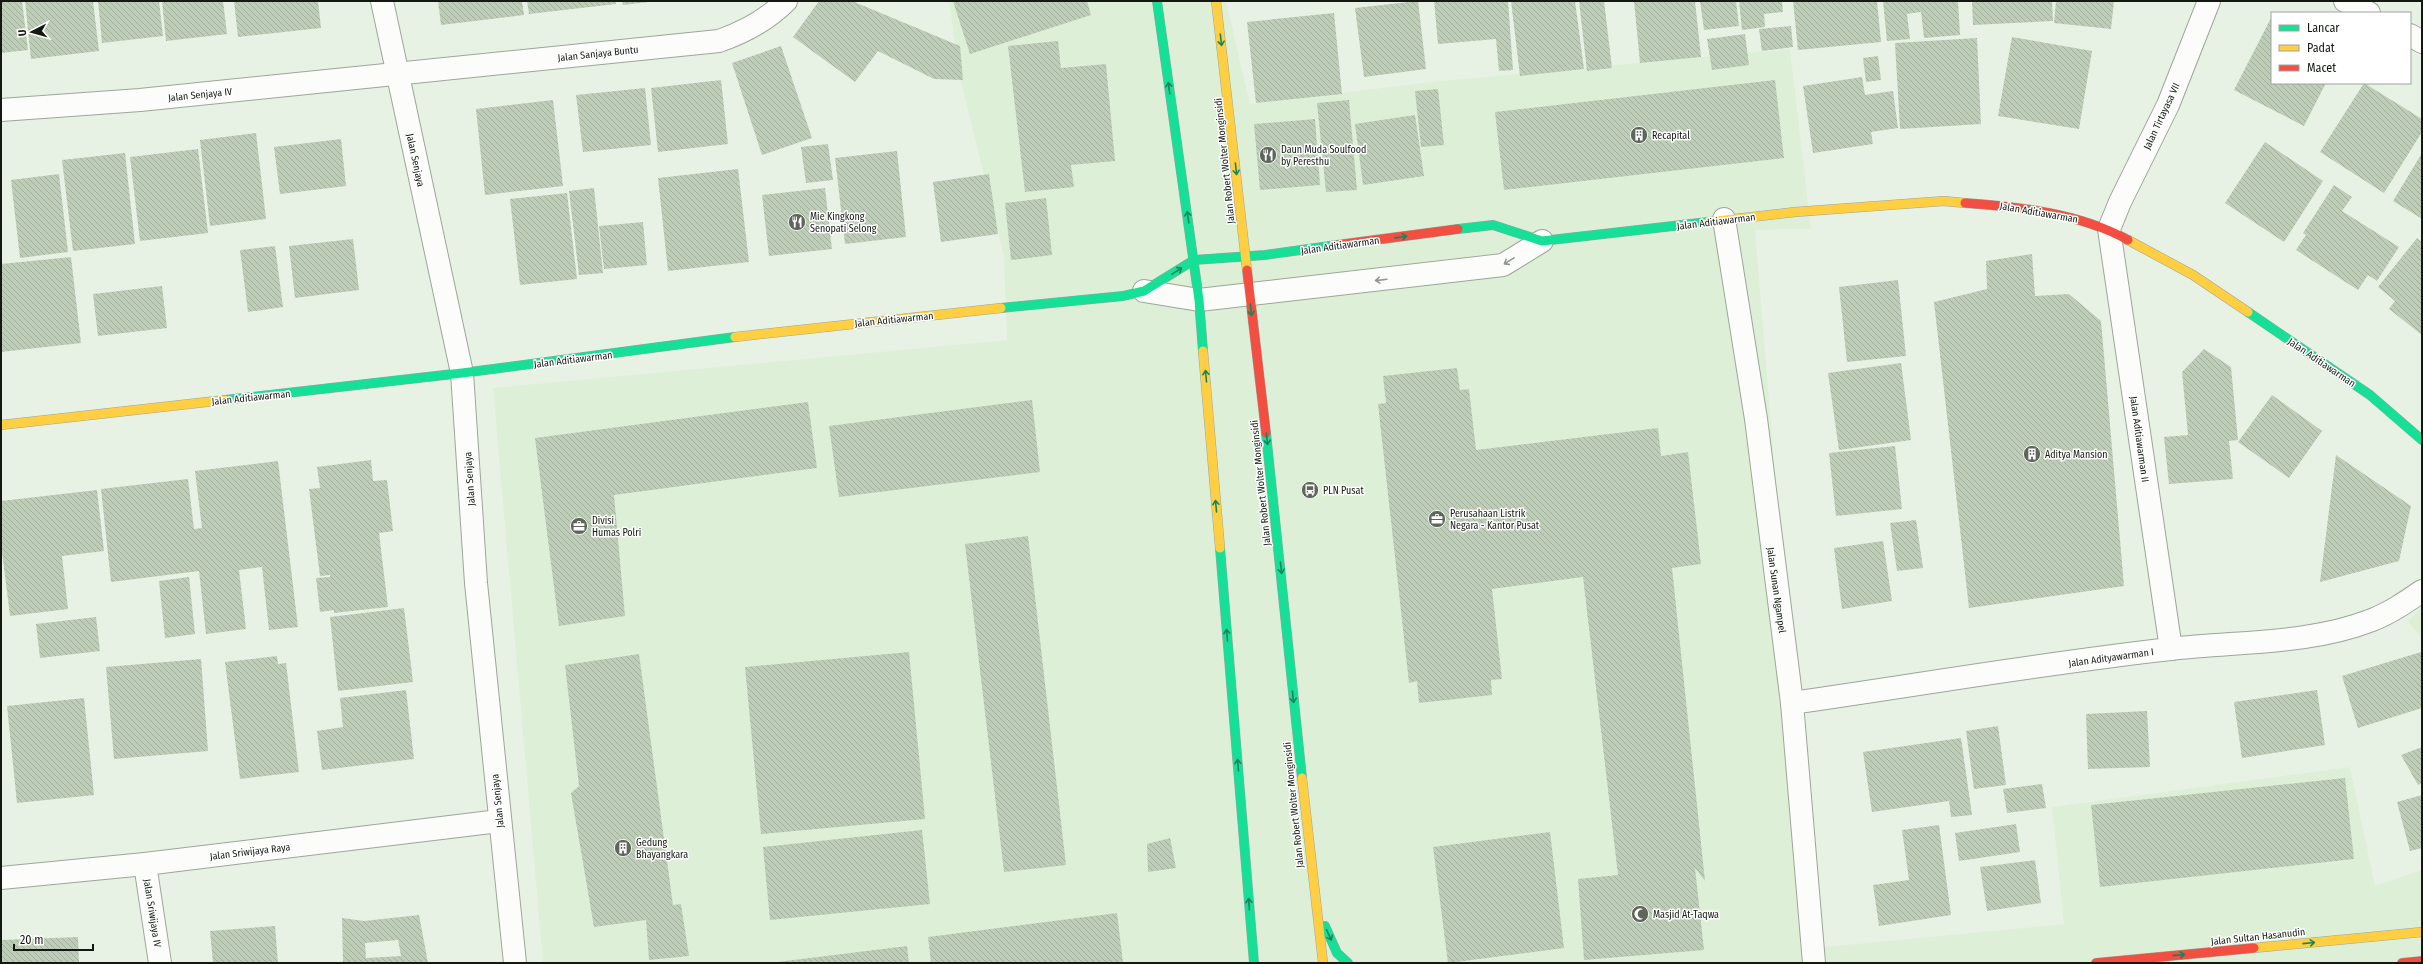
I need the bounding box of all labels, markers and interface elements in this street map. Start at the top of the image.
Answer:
north arrow [12,12,52,52]
legend [2271,12,2411,84]
text: Lancar [2307,21,2340,35]
text: U [16,29,29,37]
one-way arrow [1217,33,1225,46]
text: Padat [2307,41,2335,55]
street label: Jalan Sanjaya Buntu [557,44,639,64]
text: Macet [2307,61,2336,75]
street label: Jalan Tirtayasa VII [2141,81,2183,152]
one-way arrow [1165,82,1173,95]
street label: Jalan Senjaya IV [167,86,234,104]
street label: Jalan Robert Wolter Monginsidi [1212,97,1238,224]
building icon: Recapital [1629,125,1649,145]
place label: Recapital [1652,130,1690,142]
street label: Jalan Senjaya [404,132,427,188]
place label: Daun Muda Soulfood by Peresthu [1281,144,1366,168]
restaurant icon: Daun Muda Soulfood by Peresthu [1258,145,1278,165]
one-way arrow [1232,162,1240,175]
street label: Jalan Aditiawarman [1999,200,2079,226]
place label: Mie Kingkong Senopati Selong [810,211,877,235]
one-way arrow [1184,211,1192,224]
street label: Jalan Aditiawarman [1676,211,1756,233]
restaurant icon: Mie Kingkong Senopati Selong [787,212,807,232]
one-way arrow [1394,233,1407,241]
street label: Jalan Aditiawarman [1300,235,1380,257]
one-way arrow [1503,258,1515,266]
one-way arrow [1171,267,1182,275]
one-way arrow [1375,276,1388,283]
one-way arrow [1247,303,1255,316]
street label: Jalan Aditiawarman [854,310,934,330]
street label: Jalan Aditiawarman [2285,336,2358,390]
street label: Jalan Aditiawarman [533,349,613,371]
one-way arrow [1202,370,1209,383]
street label: Jalan Aditiawarman [211,388,291,408]
street label: Jalan Aditiawarman II [2127,395,2151,483]
street label: Jalan Robert Wolter Monginsidi [1248,419,1274,546]
one-way arrow [1263,432,1271,445]
building icon: Aditya Mansion [2022,444,2042,464]
place label: Aditya Mansion [2045,449,2108,461]
street label: Jalan Senjaya [462,451,478,506]
bus stop icon: PLN Pusat [1300,480,1320,500]
place label: PLN Pusat [1323,485,1364,497]
one-way arrow [1213,500,1220,513]
place label: Perusahaan Listrik Negara - Kantor Pusat [1450,508,1540,532]
office icon: Perusahaan Listrik Negara - Kantor Pusat [1427,509,1447,529]
place label: Divisi Humas Polri [592,515,641,539]
office icon: Divisi Humas Polri [569,516,589,536]
street label: Jalan Sunan Ngampel [1764,546,1788,634]
one-way arrow [1277,561,1284,574]
one-way arrow [1224,629,1231,642]
street label: Jalan Adityawarman I [2068,646,2154,670]
one-way arrow [1290,690,1297,703]
street label: Jalan Robert Wolter Monginsidi [1281,741,1307,868]
one-way arrow [1235,759,1242,772]
street label: Jalan Senjaya [489,773,507,829]
place label: Gedung Bhayangkara [636,837,688,861]
building icon: Gedung Bhayangkara [613,838,633,858]
street label: Jalan Sriwijaya Raya [209,841,291,863]
street label: Jalan Sriwijaya IV [141,878,163,949]
one-way arrow [1246,898,1253,911]
mosque icon: Masjid At-Taqwa [1630,904,1650,924]
place label: Masjid At-Taqwa [1653,909,1719,921]
scale bar [14,926,93,952]
street label: Jalan Sultan Hasanudin [2210,926,2306,948]
one-way arrow [1326,929,1333,941]
text: 20 m [20,933,44,947]
one-way arrow [2302,939,2315,946]
one-way arrow [2172,951,2185,959]

